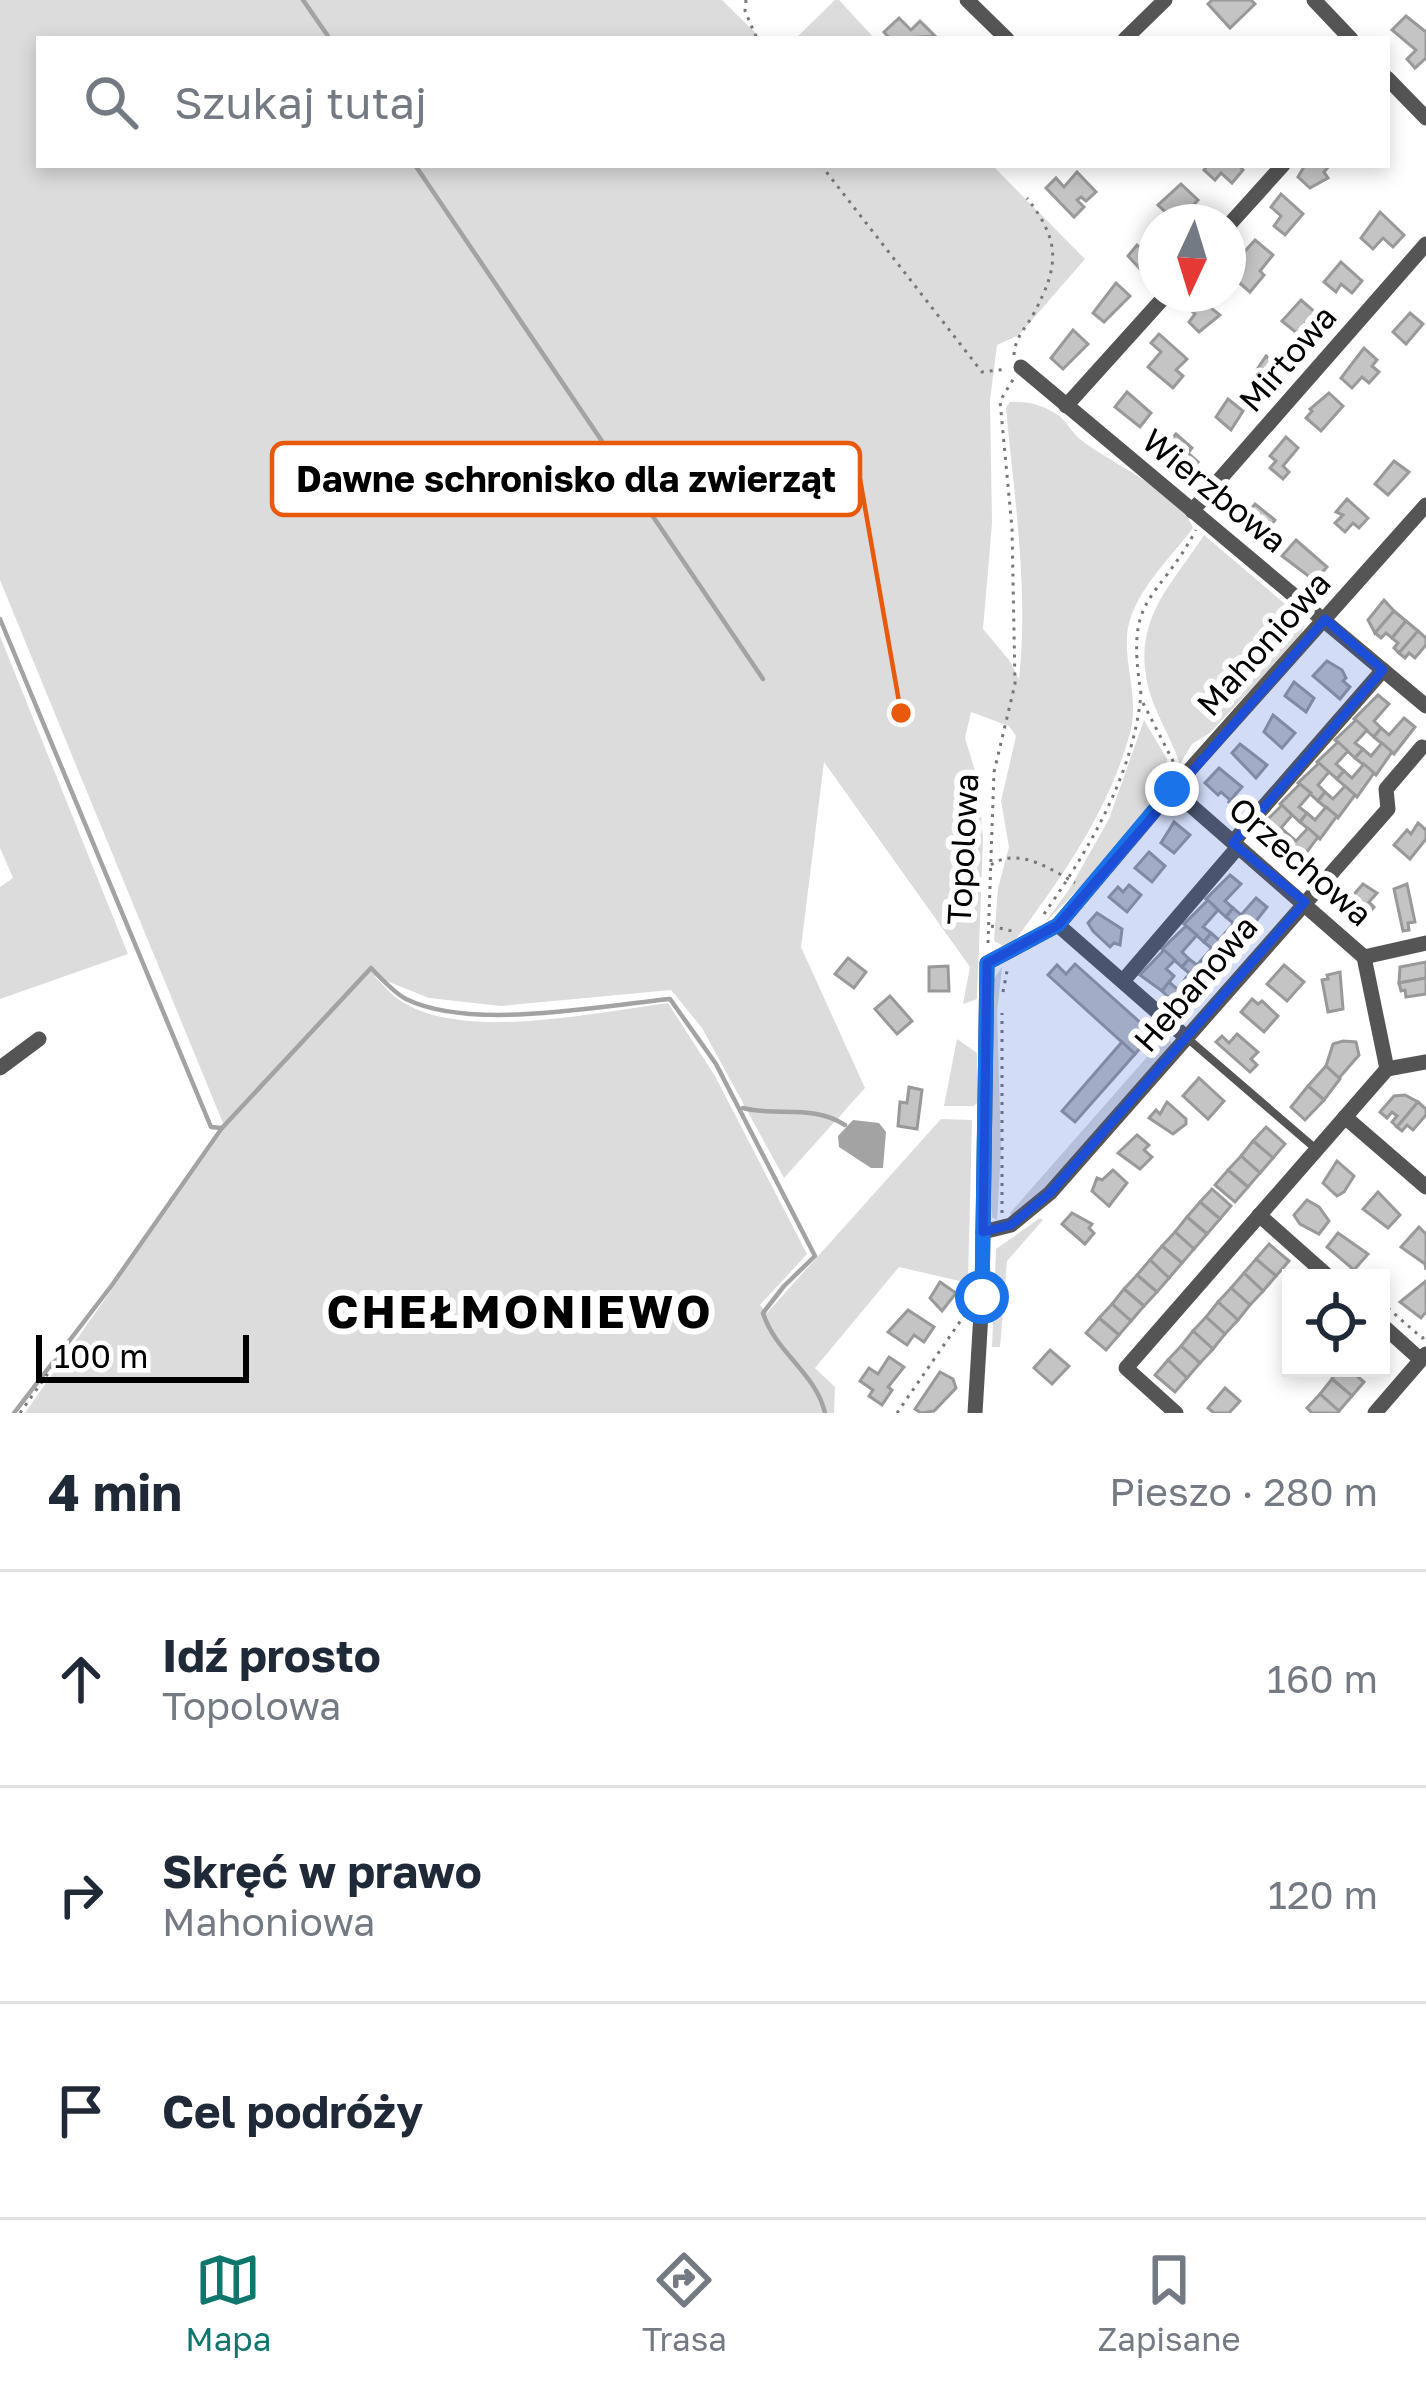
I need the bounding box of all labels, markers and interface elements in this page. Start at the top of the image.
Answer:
search box [36,36,1390,168]
icon: search [78,69,144,135]
text: Szukaj tutaj [174,75,427,129]
north arrow [1138,204,1246,312]
street label: Mirtowa [1230,297,1344,419]
street label: Wierzbowa [1135,420,1295,560]
callout: Dawne schronisko dla zwierząt [272,443,860,515]
text: Dawne schronisko dla zwierząt [296,457,836,500]
street label: Mahoniowa [1188,563,1338,723]
route end [1145,762,1199,816]
street label: Topolowa [939,772,985,926]
street label: Orzechowa [1222,789,1380,933]
street label: Hebanowa [1125,907,1265,1059]
map controls [1282,1269,1390,1377]
button: locate [1282,1269,1390,1377]
route start [955,1270,1009,1324]
district label: CHEŁMONIEWO [326,1284,714,1338]
scale bar [36,1329,249,1382]
text: 100 m [54,1336,148,1375]
text: 4 min [48,1461,182,1522]
text: Pieszo · 280 m [1109,1468,1378,1515]
text: Idź prosto [162,1628,381,1682]
icon: ahead [48,1646,114,1712]
text: 160 m [1267,1655,1378,1702]
text: Topolowa [162,1682,341,1729]
text: Skręć w prawo [162,1844,482,1898]
icon: right [48,1862,114,1928]
text: 120 m [1268,1871,1378,1918]
text: Mahoniowa [162,1898,375,1945]
icon: arrive [48,2078,114,2144]
text: Cel podróży [162,2084,423,2138]
tab: Mapa [185,2247,271,2358]
tab: Trasa [642,2247,727,2358]
tab: Zapisane [1098,2247,1241,2358]

